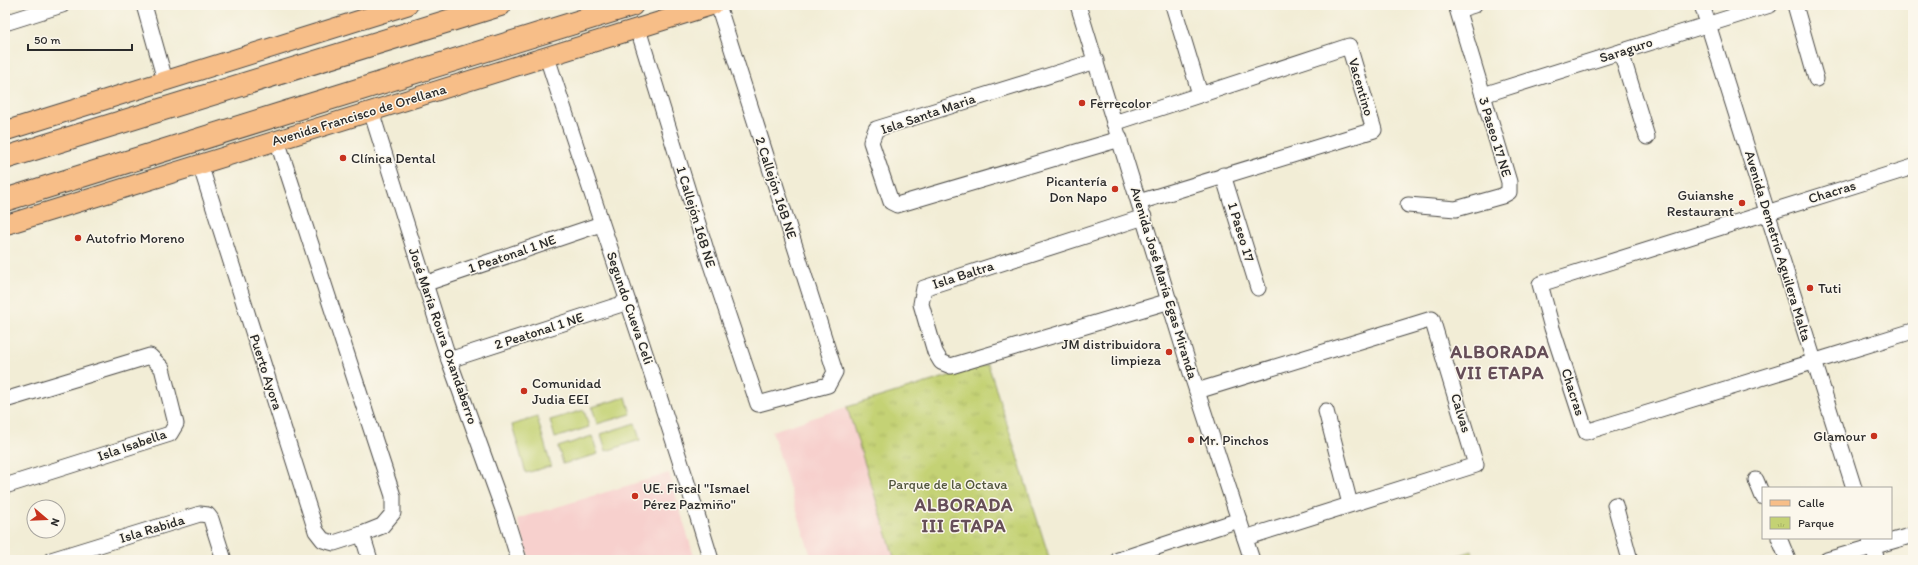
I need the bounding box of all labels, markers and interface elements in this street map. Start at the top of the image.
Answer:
scale bar [28,26,132,52]
text: 50 m [34,33,60,47]
street label: Saraguro [1597,33,1655,67]
street label: Vacentino [1345,56,1377,118]
street label: Avenida Francisco de Orellana [270,80,449,150]
street label: Isla Santa Maria [878,90,978,138]
place label: Ferrecolor [1090,95,1152,112]
street label: 3 Paseo 17 NE [1475,95,1515,179]
marker: Ferrecolor [1077,98,1087,108]
street label: 2 Callejón 16B NE [751,135,801,241]
street label: Avenida Demetrio Aguilera Malta [1741,149,1815,344]
place label: Clínica Dental [351,150,436,167]
marker: Clínica Dental [338,153,348,163]
street label: 1 Callejón 16B NE [672,164,720,270]
place label: Picantería Don Napo [1046,173,1108,206]
street label: Chacras [1806,177,1858,207]
marker: Picantería Don Napo [1110,184,1120,194]
street label: Avenida José María Egas Miranda [1127,185,1202,382]
place label: Guianshe Restaurant [1667,187,1734,220]
marker: Guianshe Restaurant [1737,198,1747,208]
street label: 1 Paseo 17 [1224,200,1258,264]
place label: Autofrio Moreno [86,230,185,247]
street label: 1 Peatonal 1 NE [466,231,558,277]
marker: Autofrio Moreno [73,233,83,243]
street label: José María Roura Oxandaberro [405,245,481,427]
street label: Segundo Cueva Celi [603,249,657,367]
street label: Isla Baltra [930,257,997,293]
place label: Tuti [1818,280,1841,297]
marker: Tuti [1805,283,1815,293]
street label: 2 Peatonal 1 NE [492,309,586,353]
street label: Puerto Ayora [246,332,286,412]
place label: JM distribuidora limpieza [1062,336,1162,369]
district label: ALBORADA VII ETAPA [1450,341,1549,384]
marker: JM distribuidora limpieza [1164,347,1174,357]
street label: Chacras [1557,366,1589,418]
place label: Comunidad Judia EEI [532,375,602,408]
marker: Comunidad Judia EEI [519,386,529,396]
street label: Calvas [1447,391,1475,435]
street label: Isla Isabella [95,425,169,465]
place label: Glamour [1813,428,1866,445]
marker: Glamour [1869,431,1879,441]
place label: Mr. Pinchos [1199,432,1269,449]
marker: Mr. Pinchos [1186,435,1196,445]
park label: Parque de la Octava [888,476,1008,493]
place label: UE. Fiscal "Ismael Pérez Pazmiño" [643,480,750,513]
legend [1762,487,1892,539]
marker: UE. Fiscal "Ismael Pérez Pazmiño" [630,491,640,501]
district label: ALBORADA III ETAPA [914,494,1013,537]
text: Calle [1798,496,1825,510]
north arrow [26,499,66,539]
street label: Isla Rabida [117,511,187,547]
text: N [48,516,62,528]
text: Parque [1798,516,1834,530]

